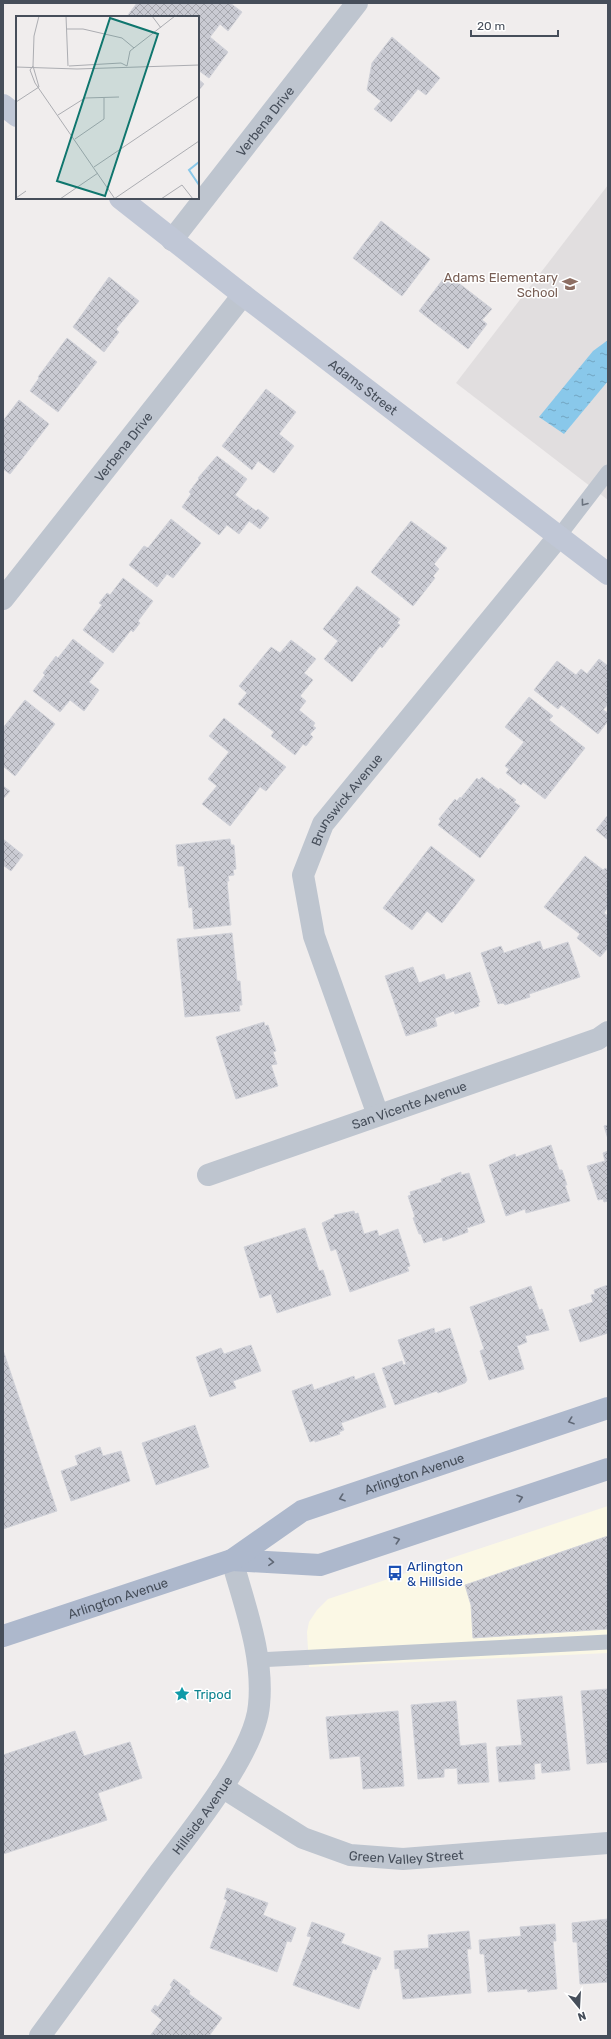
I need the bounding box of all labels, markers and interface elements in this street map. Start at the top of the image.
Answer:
scale bar [471,12,558,38]
inset map [16,16,199,199]
text: 20 m [477,19,505,33]
street label: Verbena Drive [233,83,297,159]
place label: Adams Elementary School [444,270,558,300]
school or university icon: Adams Elementary School [561,275,579,293]
street label: Adams Street [326,356,400,418]
street label: Verbena Drive [91,409,156,485]
one-way arrow [582,499,589,506]
street label: Brunswick Avenue [308,751,386,848]
street label: San Vicente Avenue [350,1078,469,1132]
one-way arrow [568,1416,575,1425]
street label: Arlington Avenue [362,1450,466,1498]
one-way arrow [338,1493,345,1502]
one-way arrow [516,1495,523,1503]
one-way arrow [393,1536,400,1544]
one-way arrow [268,1558,274,1567]
place label: Arlington & Hillside [407,1559,463,1589]
bus stop icon: Arlington & Hillside [386,1564,404,1582]
street label: Arlington Avenue [66,1575,170,1622]
place icon: Tripod [173,1685,191,1703]
place label: Tripod [194,1687,232,1702]
street label: Hillside Avenue [169,1774,235,1857]
street label: Green Valley Street [348,1847,464,1867]
north arrow [559,1987,599,2027]
text: N [576,2009,588,2023]

